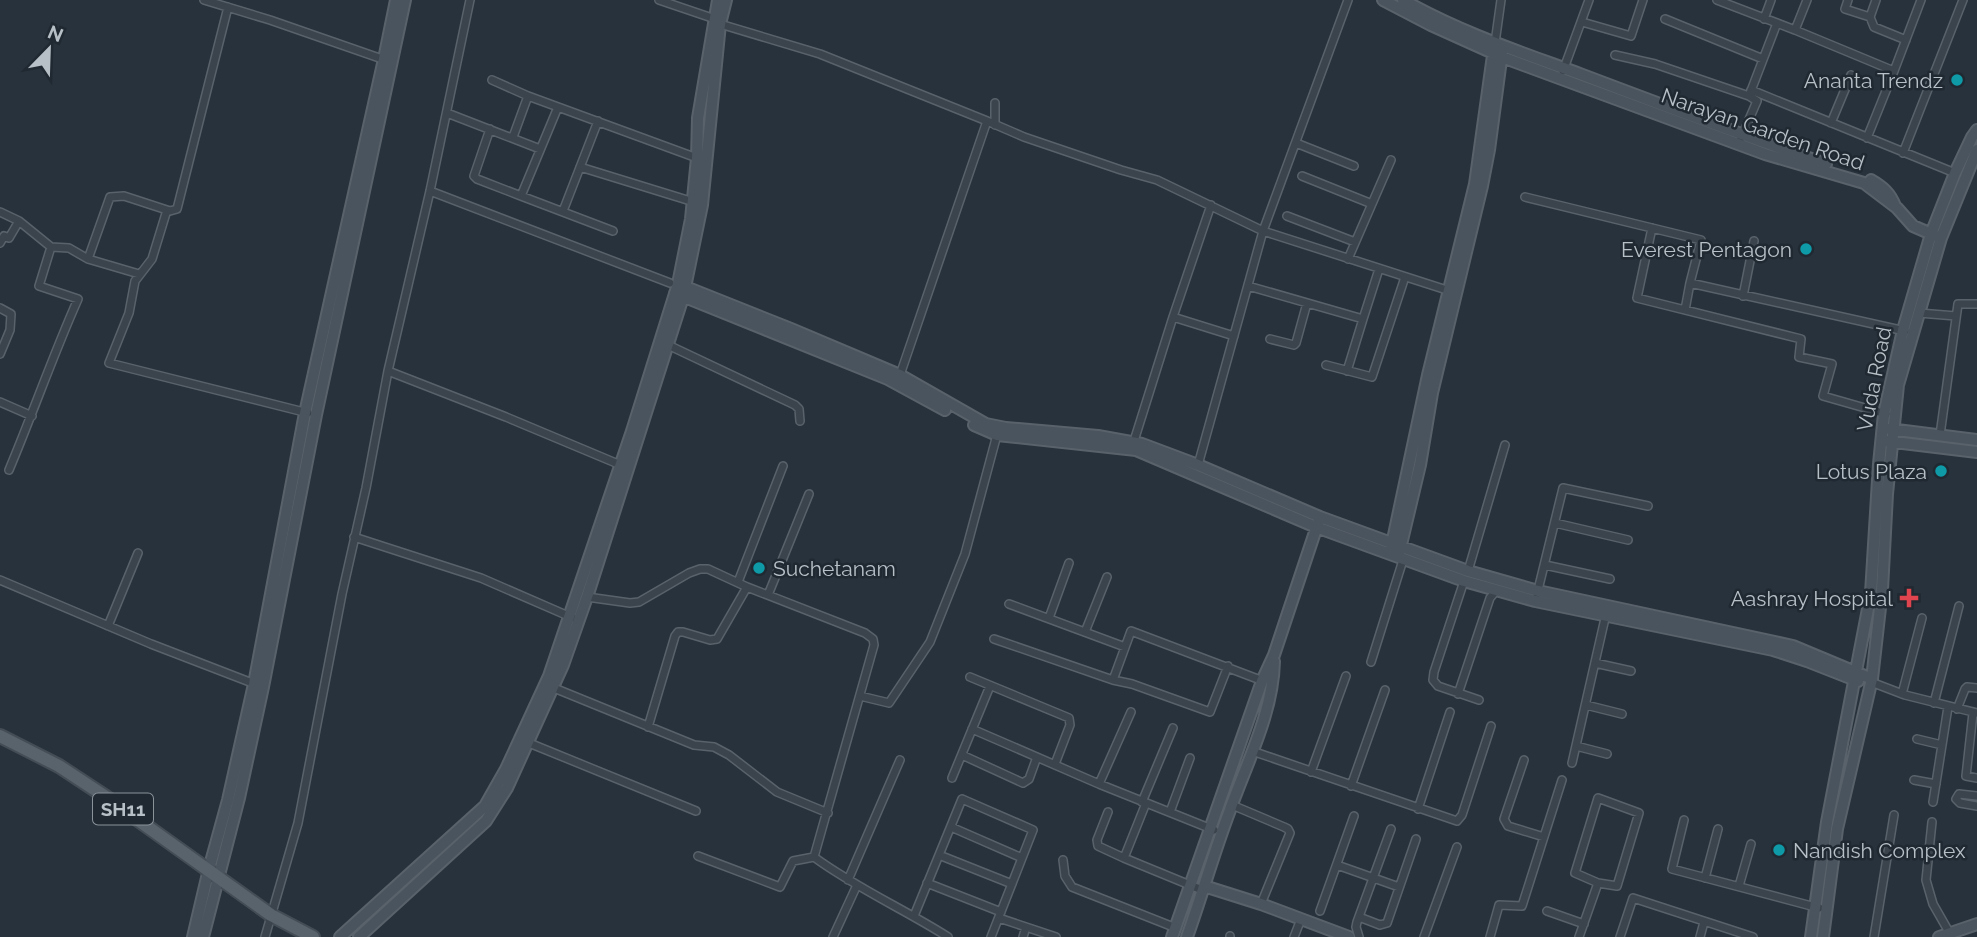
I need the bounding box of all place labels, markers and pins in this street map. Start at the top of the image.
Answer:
place label: Ananta Trendz [1804,68,1943,93]
marker: Ananta Trendz [1949,72,1965,88]
place label: Everest Pentagon [1621,237,1792,262]
marker: Everest Pentagon [1798,241,1814,257]
place label: Lotus Plaza [1816,459,1927,484]
marker: Lotus Plaza [1933,463,1949,479]
place label: Suchetanam [773,556,896,581]
marker: Suchetanam [751,560,767,576]
place label: Aashray Hospital [1731,586,1893,611]
marker: Aashray Hospital [1899,588,1919,608]
place label: Nandish Complex [1793,838,1966,863]
marker: Nandish Complex [1771,842,1787,858]

